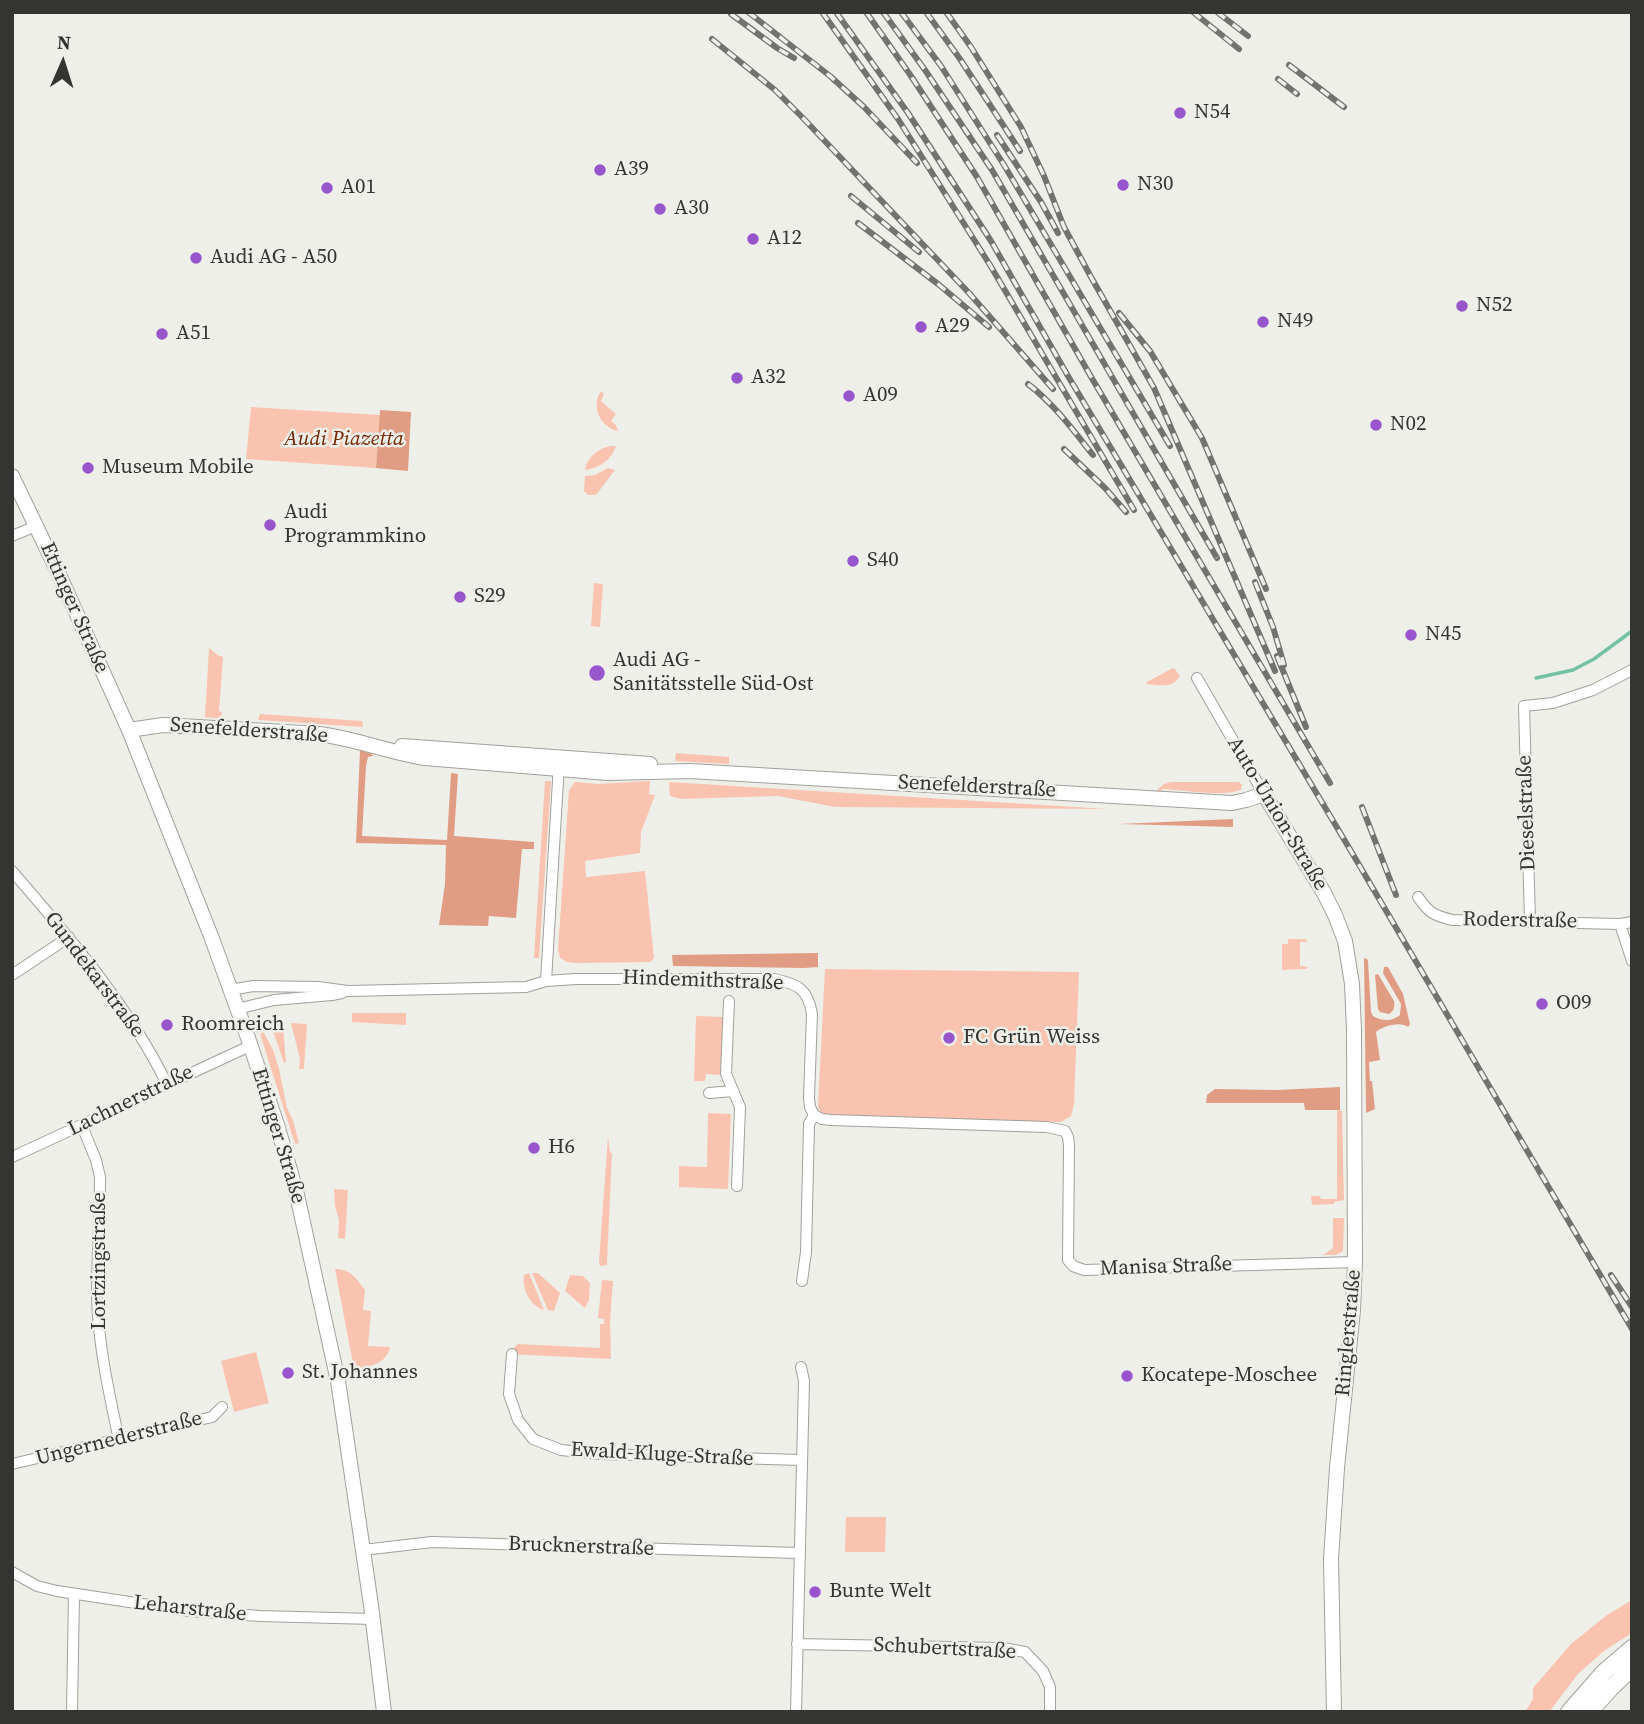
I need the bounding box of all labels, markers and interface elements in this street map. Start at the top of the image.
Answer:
north arrow [28,28,98,98]
text: N [57,29,72,55]
place label: N54 [1194,100,1230,126]
marker: N54 [1172,105,1188,121]
place label: A39 [614,157,649,183]
marker: A39 [592,162,608,178]
place label: N30 [1137,172,1173,198]
place label: A01 [341,175,376,201]
marker: N30 [1115,177,1131,193]
marker: A01 [319,180,335,196]
place label: A30 [674,196,709,222]
marker: A30 [652,201,668,217]
place label: A12 [767,226,802,252]
marker: A12 [745,231,761,247]
place label: Audi AG - A50 [210,245,337,271]
marker: Audi AG - A50 [188,250,204,266]
place label: N52 [1476,293,1512,319]
marker: N52 [1454,298,1470,314]
place label: N49 [1277,309,1313,335]
place label: A29 [935,314,970,340]
marker: N49 [1255,314,1271,330]
marker: A29 [913,319,929,335]
place label: A51 [176,321,211,347]
marker: A51 [154,326,170,342]
place label: A32 [751,365,786,391]
marker: A32 [729,370,745,386]
place label: A09 [863,383,898,409]
marker: A09 [841,388,857,404]
place label: N02 [1390,412,1426,438]
marker: N02 [1368,417,1384,433]
park label: Audi Piazetta [284,427,404,453]
place label: Museum Mobile [102,455,254,481]
marker: Museum Mobile [80,460,96,476]
place label: Audi Programmkino [284,500,426,550]
marker: Audi Programmkino [262,517,278,533]
street label: Ettinger Straße [34,539,114,677]
place label: S40 [867,548,899,574]
marker: S40 [845,553,861,569]
place label: S29 [474,584,506,610]
marker: S29 [452,589,468,605]
place label: N45 [1425,622,1461,648]
marker: N45 [1403,627,1419,643]
place label: Audi AG - Sanitätsstelle Süd-Ost [613,648,813,698]
marker: Audi AG - Sanitätsstelle Süd-Ost [587,663,607,683]
street label: Senefelderstraße [169,713,329,749]
street label: Auto-Union-Straße [1221,733,1333,895]
street label: Dieselstraße [1512,755,1542,871]
street label: Senefelderstraße [897,770,1057,804]
street label: Gundekarstraße [39,907,149,1043]
street label: Roderstraße [1462,907,1578,935]
street label: Hindemithstraße [622,966,784,996]
place label: O09 [1556,991,1592,1017]
marker: O09 [1534,996,1550,1012]
place label: Roomreich [181,1012,285,1038]
marker: Roomreich [159,1017,175,1033]
place label: FC Grün Weiss [963,1025,1100,1051]
marker: FC Grün Weiss [941,1030,957,1046]
street label: Lachnerstraße [64,1060,198,1142]
street label: Ettinger Straße [245,1065,311,1207]
place label: H6 [548,1135,575,1161]
marker: H6 [526,1140,542,1156]
street label: Lortzingstraße [87,1192,113,1330]
street label: Manisa Straße [1099,1252,1233,1282]
street label: Ringlerstraße [1331,1268,1367,1398]
place label: St. Johannes [302,1360,418,1386]
place label: Kocatepe-Moschee [1141,1363,1317,1389]
marker: St. Johannes [280,1365,296,1381]
marker: Kocatepe-Moschee [1119,1368,1135,1384]
street label: Ungernederstraße [33,1406,205,1472]
street label: Ewald-Kluge-Straße [570,1438,754,1472]
street label: Brucknerstraße [508,1532,654,1562]
place label: Bunte Welt [829,1579,931,1605]
marker: Bunte Welt [807,1584,823,1600]
street label: Leharstraße [132,1591,248,1627]
street label: Schubertstraße [873,1633,1017,1665]

